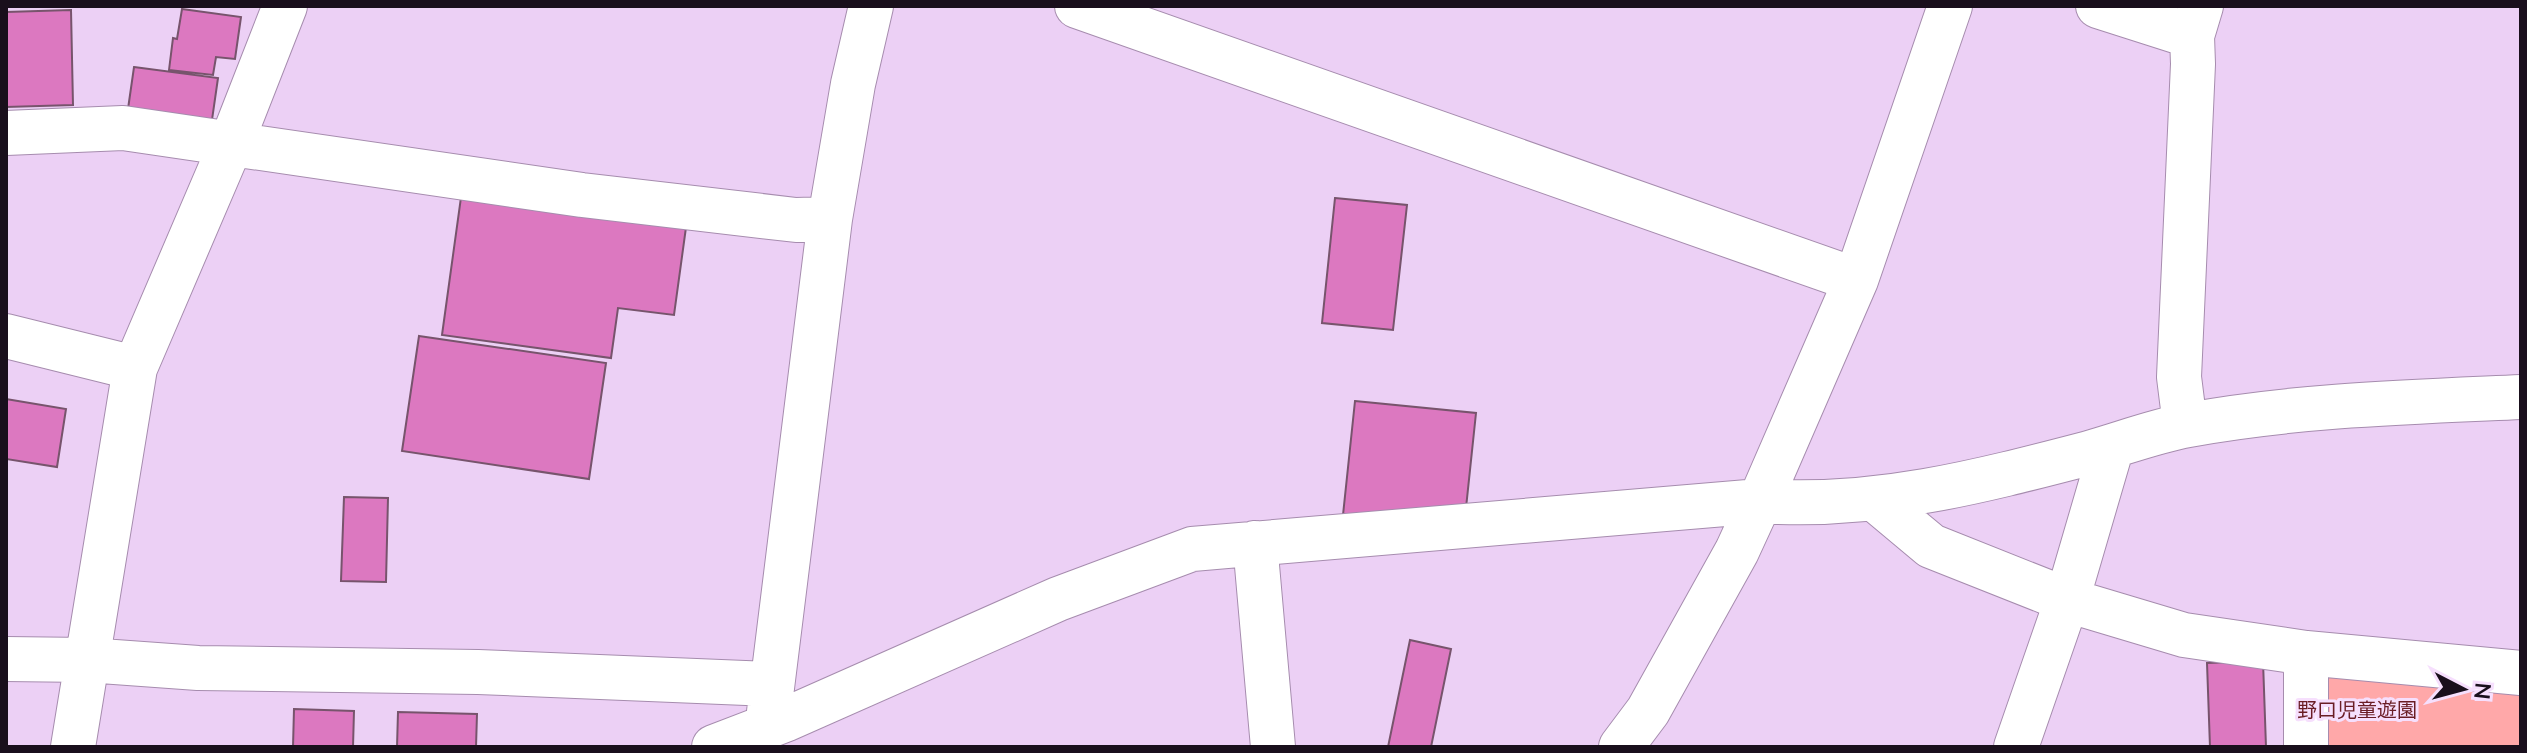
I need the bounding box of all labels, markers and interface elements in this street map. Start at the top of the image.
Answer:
north arrow [2423,649,2503,729]
text: N [2468,681,2498,701]
park label: 野口児童遊園 [2297,697,2417,722]

